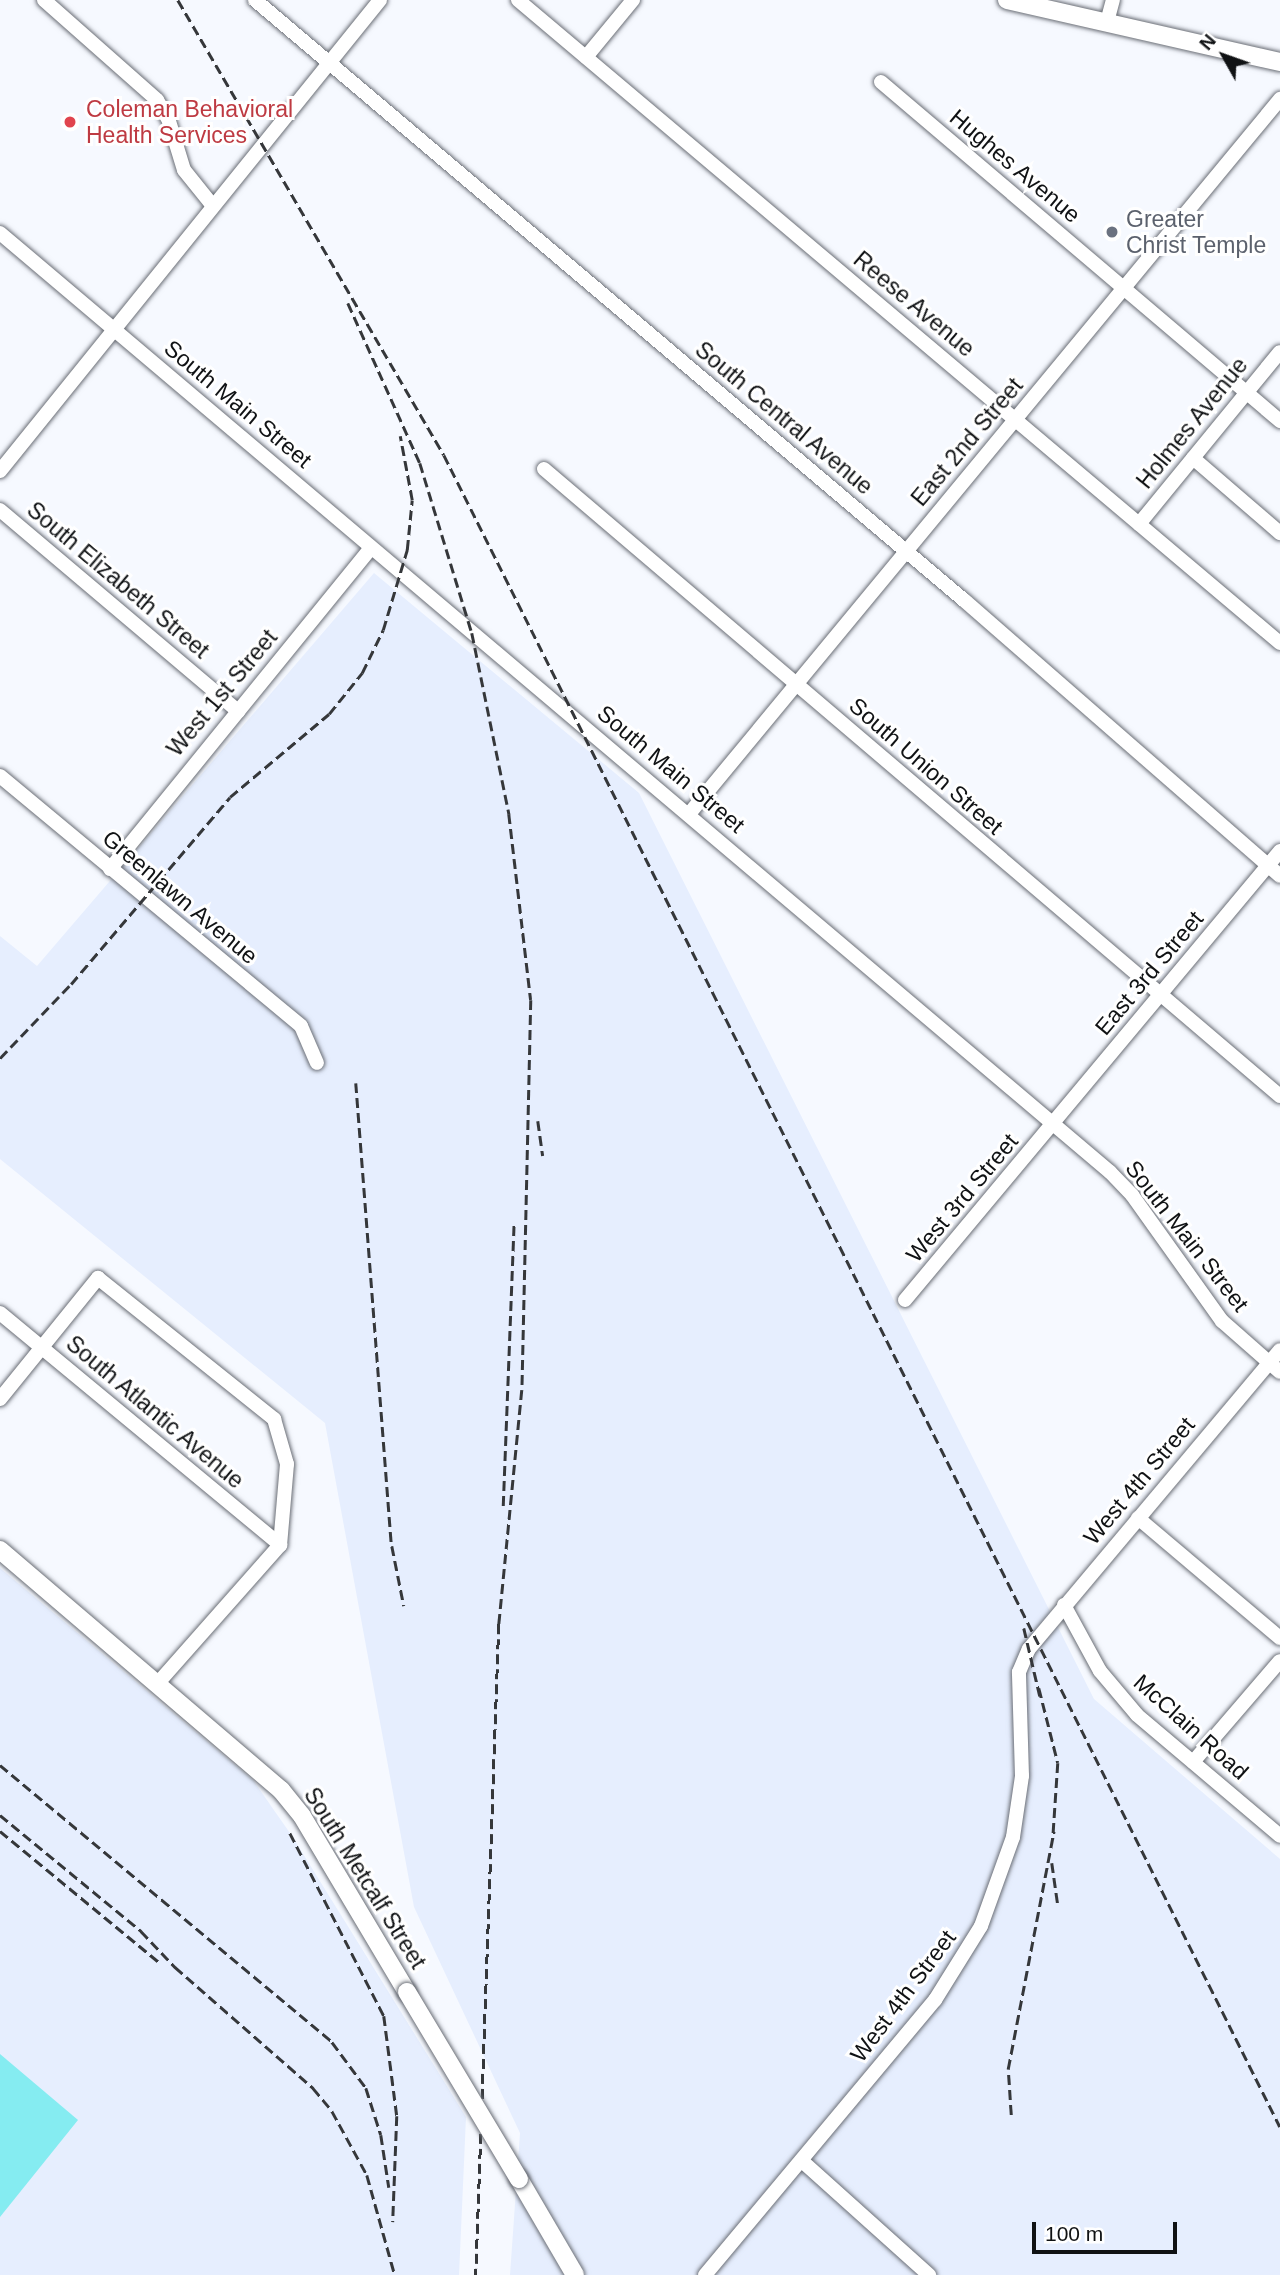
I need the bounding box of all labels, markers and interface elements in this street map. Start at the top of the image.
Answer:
north arrow [1189,21,1259,91]
text: N [1195,30,1220,54]
place label: Coleman Behavioral Health Services [86,95,293,149]
street label: Hughes Avenue [944,103,1086,229]
marker: Coleman Behavioral Health Services [60,112,80,132]
place label: Greater Christ Temple [1126,205,1267,259]
marker: Greater Christ Temple [1104,224,1120,240]
street label: Reese Avenue [847,245,981,363]
street label: South Main Street [159,334,317,474]
street label: South Central Avenue [689,335,879,501]
street label: Holmes Avenue [1130,351,1254,495]
street label: East 2nd Street [905,372,1029,512]
street label: South Elizabeth Street [21,496,215,664]
street label: West 1st Street [161,624,283,762]
street label: South Union Street [844,692,1008,840]
street label: South Main Street [592,699,750,839]
street label: Greenlawn Avenue [96,824,264,970]
street label: East 3rd Street [1089,905,1209,1041]
street label: West 3rd Street [900,1128,1024,1268]
street label: South Main Street [1119,1155,1255,1317]
street label: South Atlantic Avenue [60,1329,250,1495]
street label: West 4th Street [1078,1412,1200,1550]
street label: McClain Road [1128,1668,1254,1786]
street label: South Metcalf Street [298,1782,432,1974]
street label: West 4th Street [844,1925,962,2067]
scale bar [1035,2208,1180,2252]
text: 100 m [1045,2222,1103,2245]

